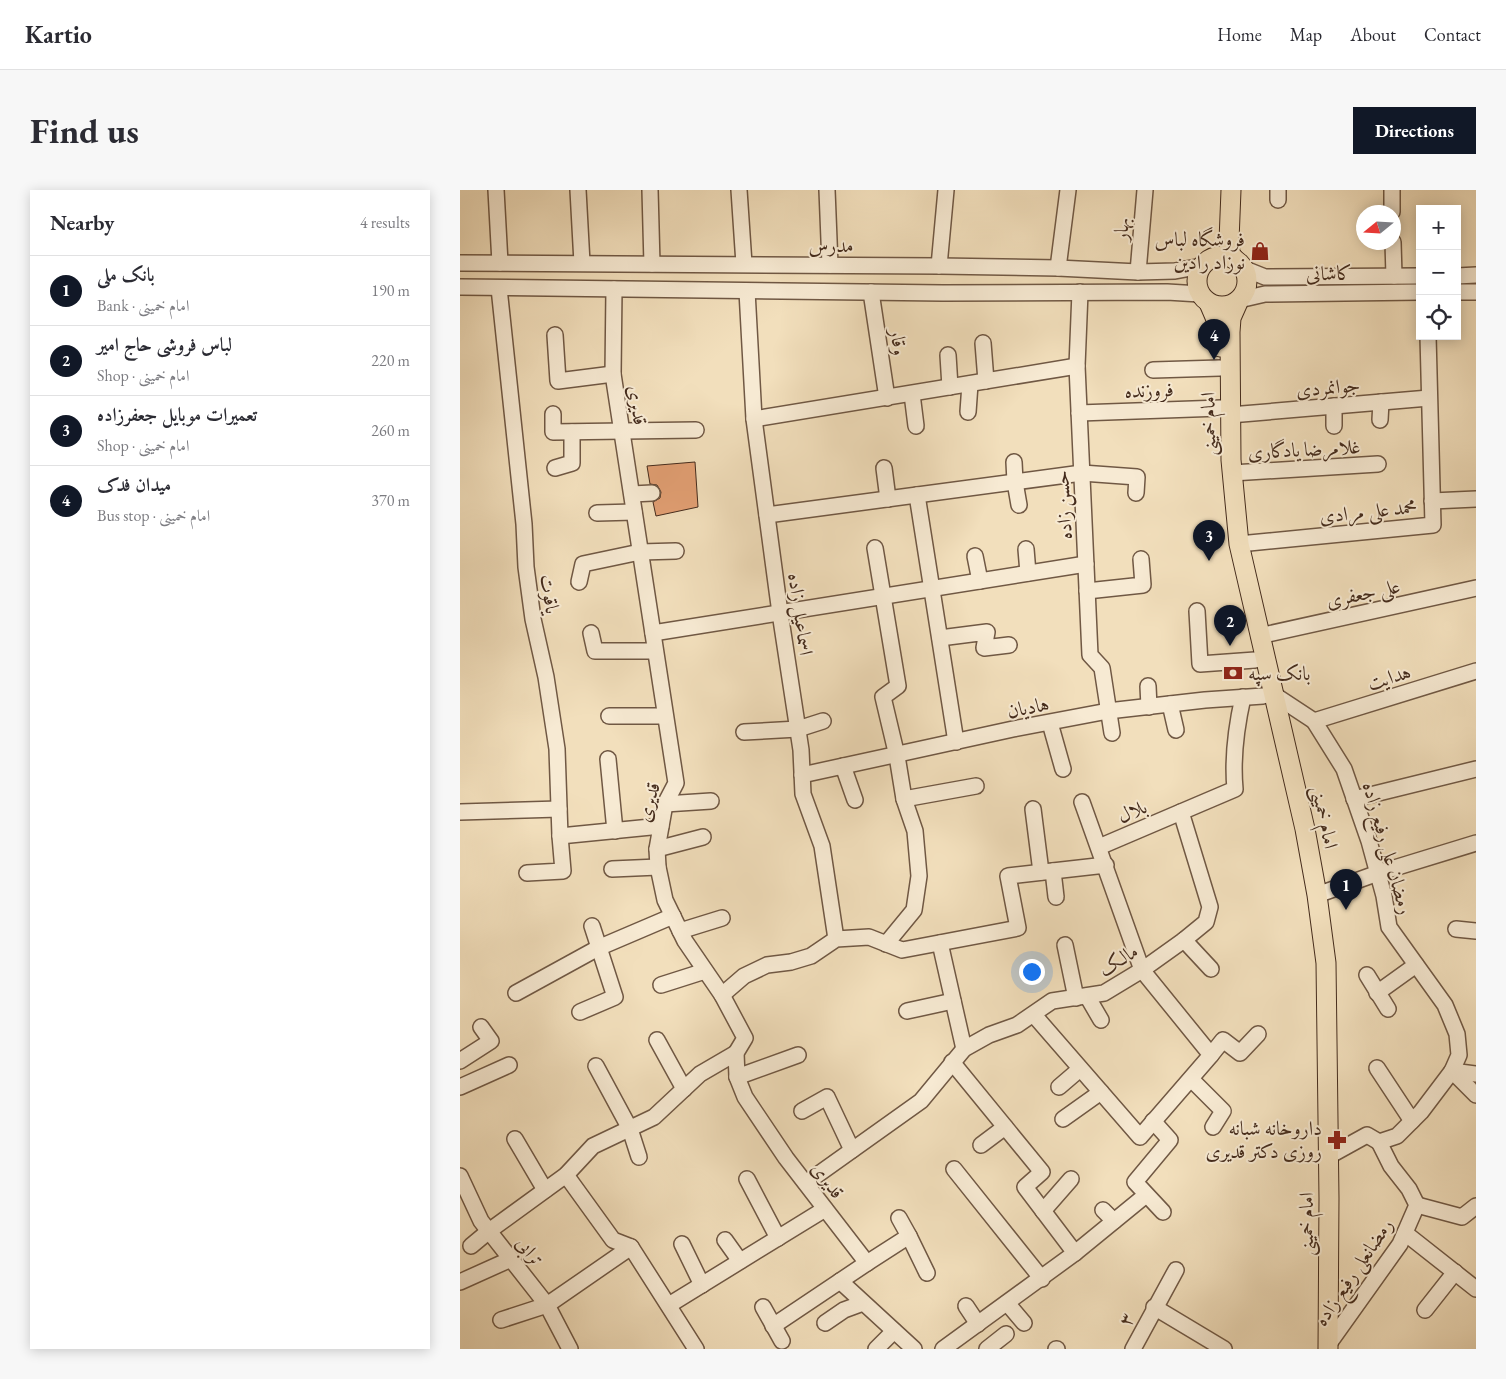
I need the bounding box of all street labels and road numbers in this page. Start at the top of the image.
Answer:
street label: بهار [1107,216,1135,244]
street label: مدرس [808,232,854,258]
street label: کاشانی [1306,260,1352,286]
street label: وقار [884,325,914,357]
street label: جوانمردی [1295,371,1361,403]
street label: فروزنده [1124,376,1174,404]
street label: قدیری [622,383,654,427]
street label: امام خمینی [1194,392,1227,456]
street label: غلامرضا یادگاری [1247,433,1361,466]
street label: حسن زاده [1048,470,1079,540]
street label: محمد علی مرادی [1318,493,1418,531]
street label: اسماعیل زاده [780,571,820,657]
street label: یاقوت [534,572,566,617]
street label: علی جعفری [1324,572,1403,615]
street label: هدایت [1364,658,1414,696]
street label: هادیان [1005,690,1051,724]
street label: قدیری [630,779,666,825]
street label: رمضان علی رفیع زاده [1352,779,1419,919]
street label: امام خمینی [1301,783,1344,852]
street label: بلال [1113,793,1151,829]
street label: مالک [1093,938,1143,982]
street label: قدیری [806,1156,850,1204]
street label: امام خمینی [1293,1192,1324,1256]
street label: رمضانعلی رفیع زاده [1307,1213,1403,1334]
street label: ترابی [509,1231,550,1273]
street label: ۳ [1112,1308,1140,1330]

